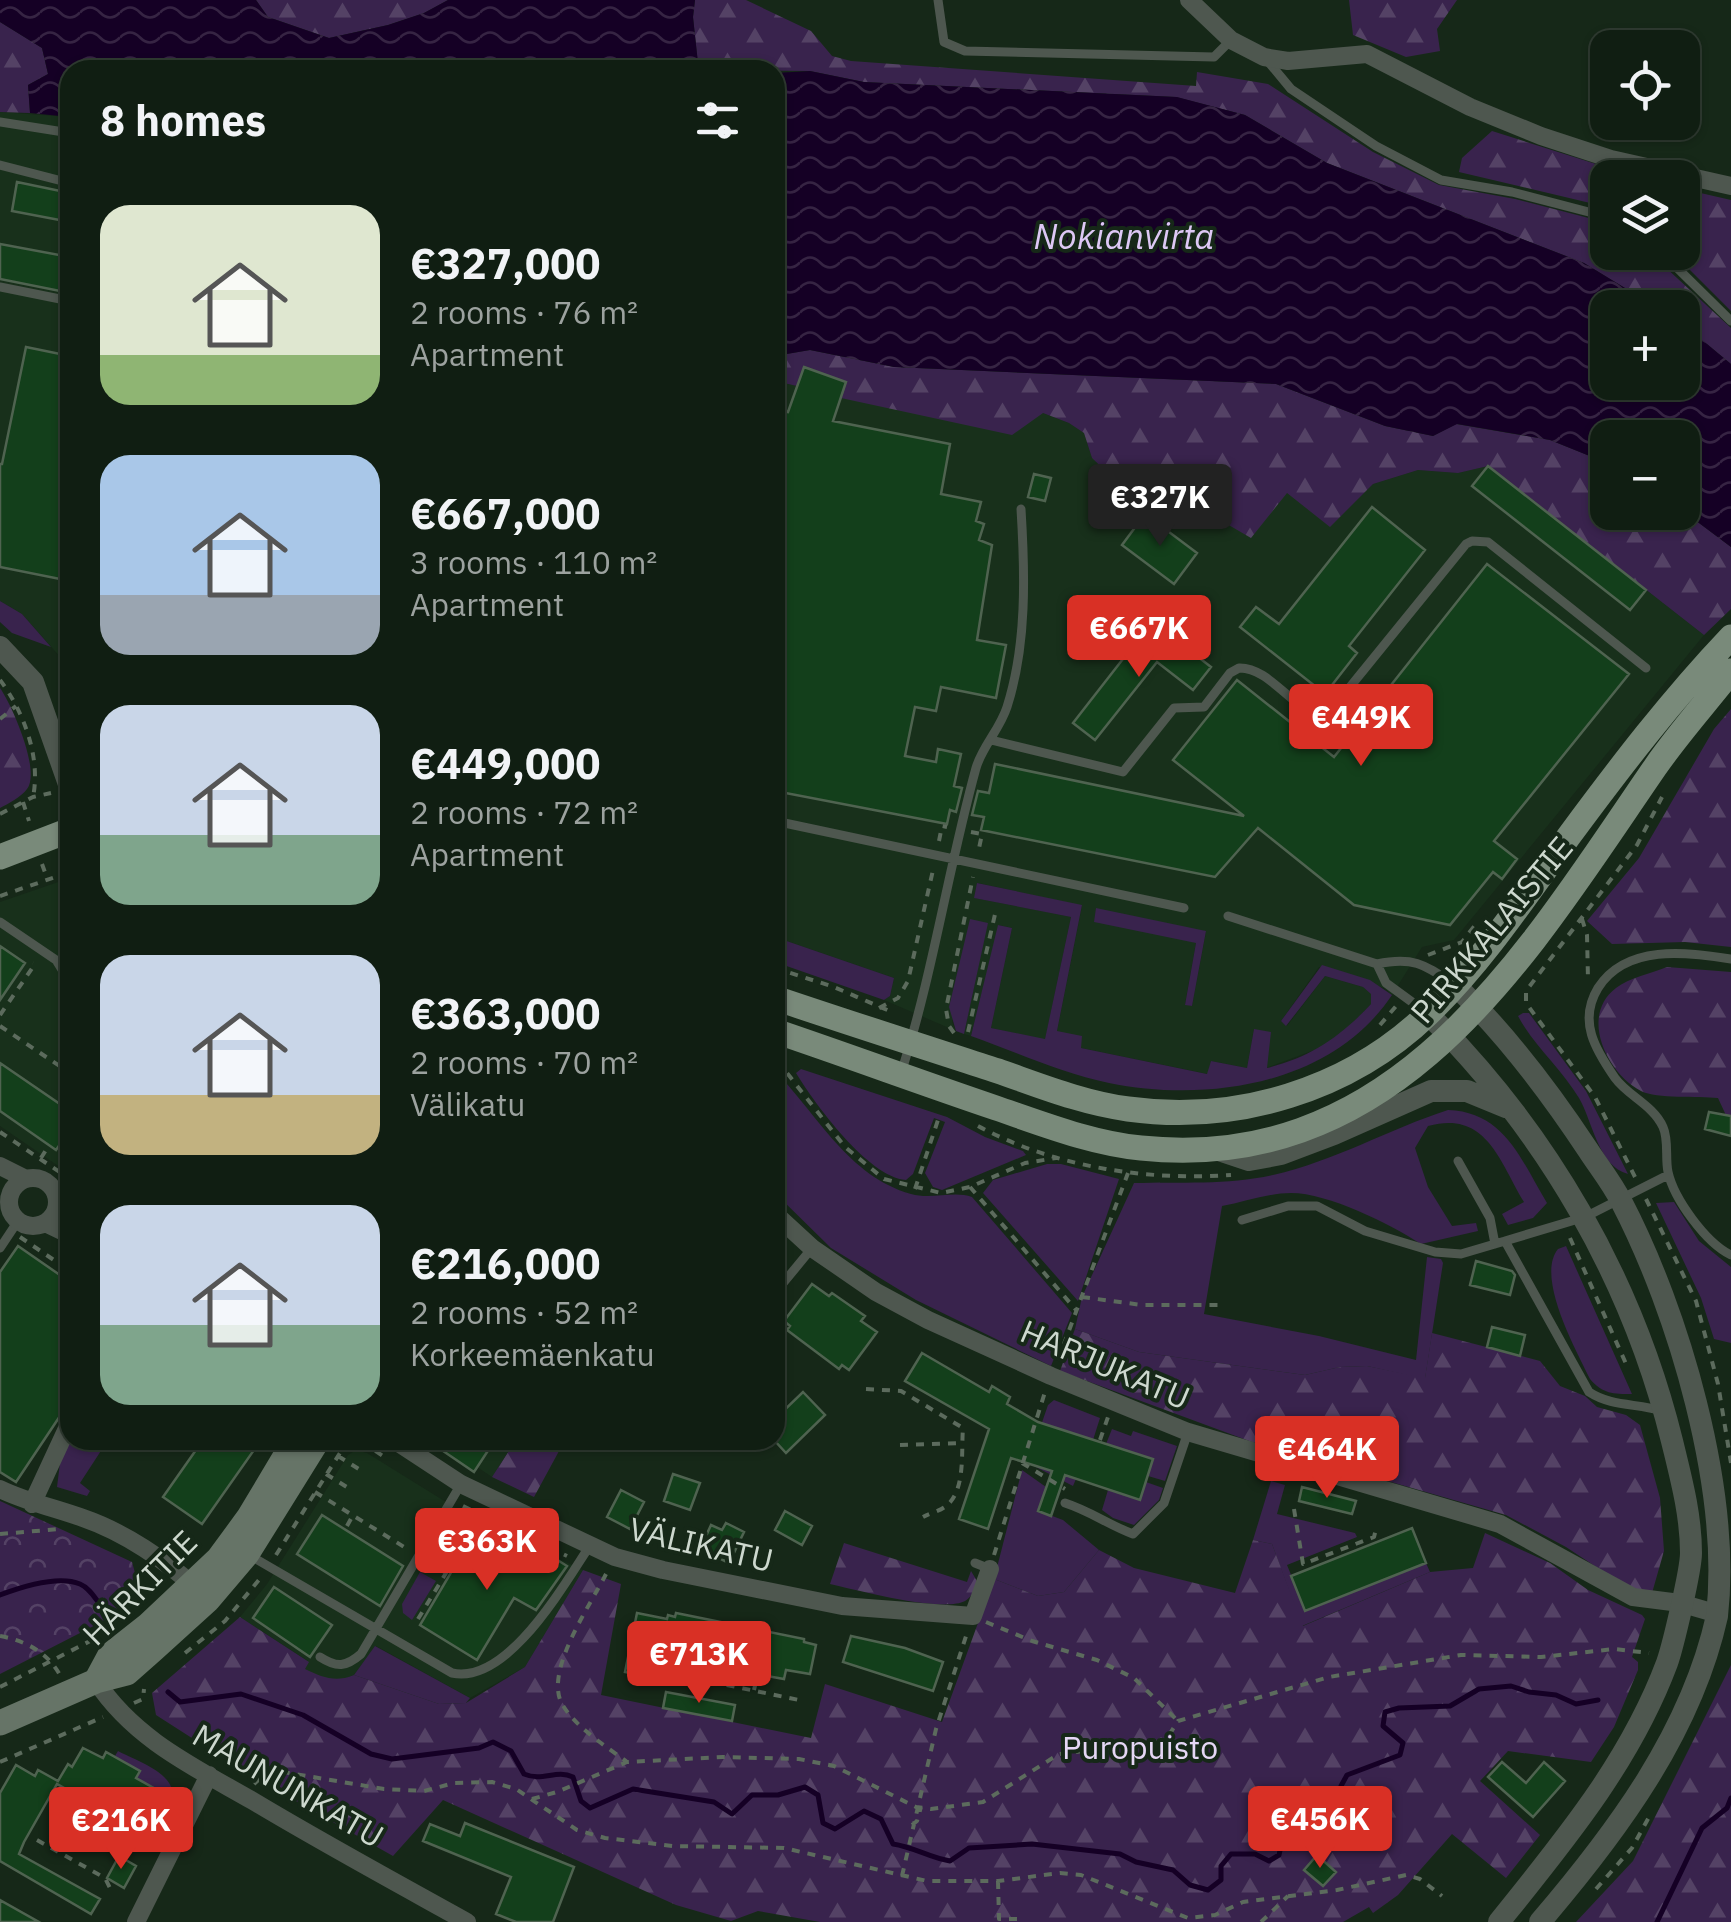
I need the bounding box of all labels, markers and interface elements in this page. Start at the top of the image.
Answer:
map controls [1590,30,1700,530]
button: locate [1590,30,1700,140]
text: 8 homes [100,93,266,148]
icon: filters [690,93,745,148]
button: layers [1590,160,1700,270]
water label: Nokianvirta [1034,213,1214,259]
text: €327,000 [410,236,601,291]
icon: home [180,245,300,365]
button: + [1590,290,1700,400]
text: 2 rooms · 76 m² [410,291,638,333]
text: Apartment [410,333,564,375]
button: − [1590,420,1700,530]
pin: €327K [1090,464,1230,549]
text: €327K [1110,475,1210,517]
text: €667,000 [410,486,601,541]
icon: home [180,495,300,615]
text: 3 rooms · 110 m² [410,541,657,583]
text: Apartment [410,583,564,625]
pin: €667K [1069,595,1209,680]
text: €667K [1089,606,1189,648]
pin: €449K [1291,684,1431,769]
text: €449K [1311,695,1411,737]
text: €449,000 [410,736,601,791]
icon: home [180,745,300,865]
text: 2 rooms · 72 m² [410,791,638,833]
street label: PIRKKALAISTIE [1401,827,1582,1032]
text: Apartment [410,833,564,875]
text: €363,000 [410,986,601,1041]
icon: home [180,995,300,1115]
text: 2 rooms · 70 m² [410,1041,638,1083]
text: Välikatu [410,1083,526,1125]
text: €216,000 [410,1236,601,1291]
icon: home [180,1245,300,1365]
text: 2 rooms · 52 m² [410,1291,638,1333]
street label: HARJUKATU [1014,1310,1196,1419]
text: Korkeemäenkatu [410,1333,655,1375]
pin: €464K [1257,1416,1397,1501]
text: €464K [1277,1427,1377,1469]
street label: VÄLIKATU [625,1507,777,1581]
pin: €363K [417,1508,557,1593]
text: €363K [437,1519,537,1561]
street label: HÄRKITIE [73,1521,206,1654]
pin: €713K [629,1621,769,1706]
text: €713K [649,1632,749,1674]
street label: MAUNUNKATU [186,1714,391,1857]
park label: Puropuisto [1062,1726,1218,1768]
pin: €456K [1250,1786,1390,1871]
pin: €216K [51,1787,191,1872]
text: €456K [1270,1797,1370,1839]
text: €216K [71,1798,171,1840]

